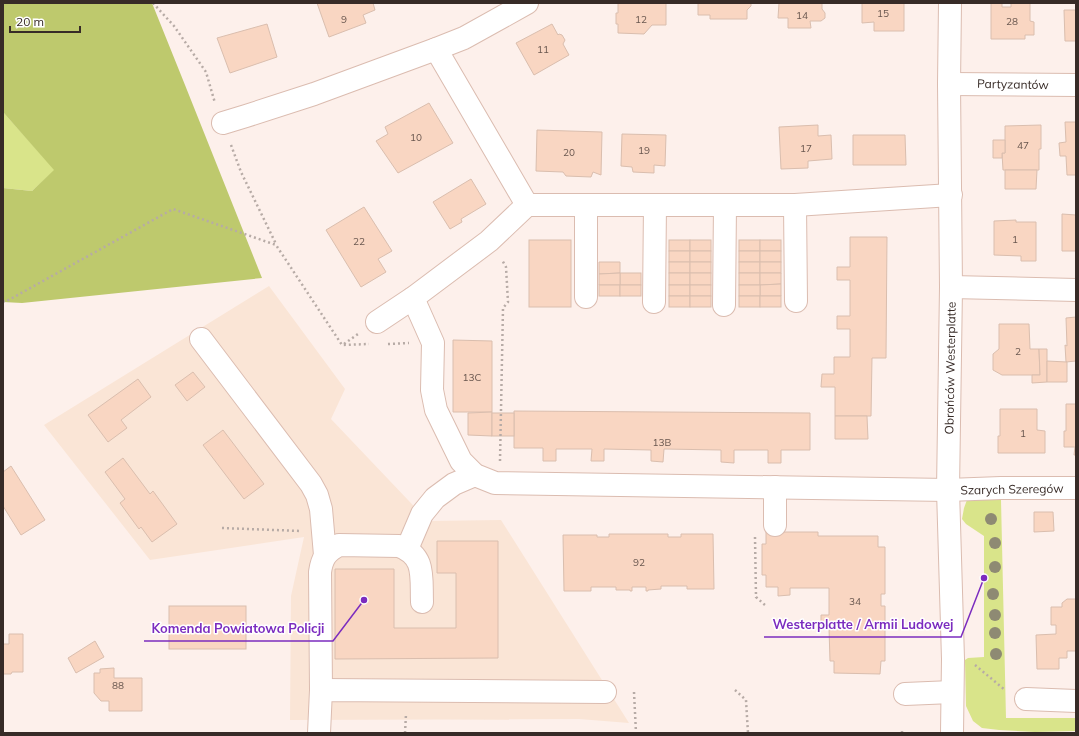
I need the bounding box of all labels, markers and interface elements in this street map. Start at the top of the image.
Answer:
house number: 15 [877,7,889,20]
scale bar [10,8,80,34]
house number: 14 [796,9,808,22]
house number: 9 [341,13,347,26]
house number: 12 [635,13,647,26]
text: 20 m [16,14,44,29]
house number: 28 [1006,15,1018,28]
house number: 11 [537,43,549,56]
street label: Partyzantów [977,76,1050,92]
house number: 10 [410,131,422,144]
house number: 47 [1017,139,1029,152]
house number: 17 [800,142,812,155]
house number: 19 [638,144,650,157]
house number: 20 [563,146,575,159]
house number: 1 [1012,233,1018,246]
house number: 22 [353,235,365,248]
street label: Obrońców Westerplatte [941,301,959,435]
house number: 2 [1015,345,1021,358]
house number: 13C [463,371,482,384]
house number: 1 [1020,427,1026,440]
house number: 13B [653,436,672,449]
street label: Szarych Szeregów [960,481,1064,497]
house number: 92 [633,556,645,569]
house number: 34 [849,595,861,608]
callout: Westerplatte / Armii Ludowej [764,612,961,637]
callout: Komenda Powiatowa Policji [144,616,333,641]
text: Westerplatte / Armii Ludowej [773,616,954,632]
text: Komenda Powiatowa Policji [152,620,324,636]
house number: 88 [112,679,124,692]

